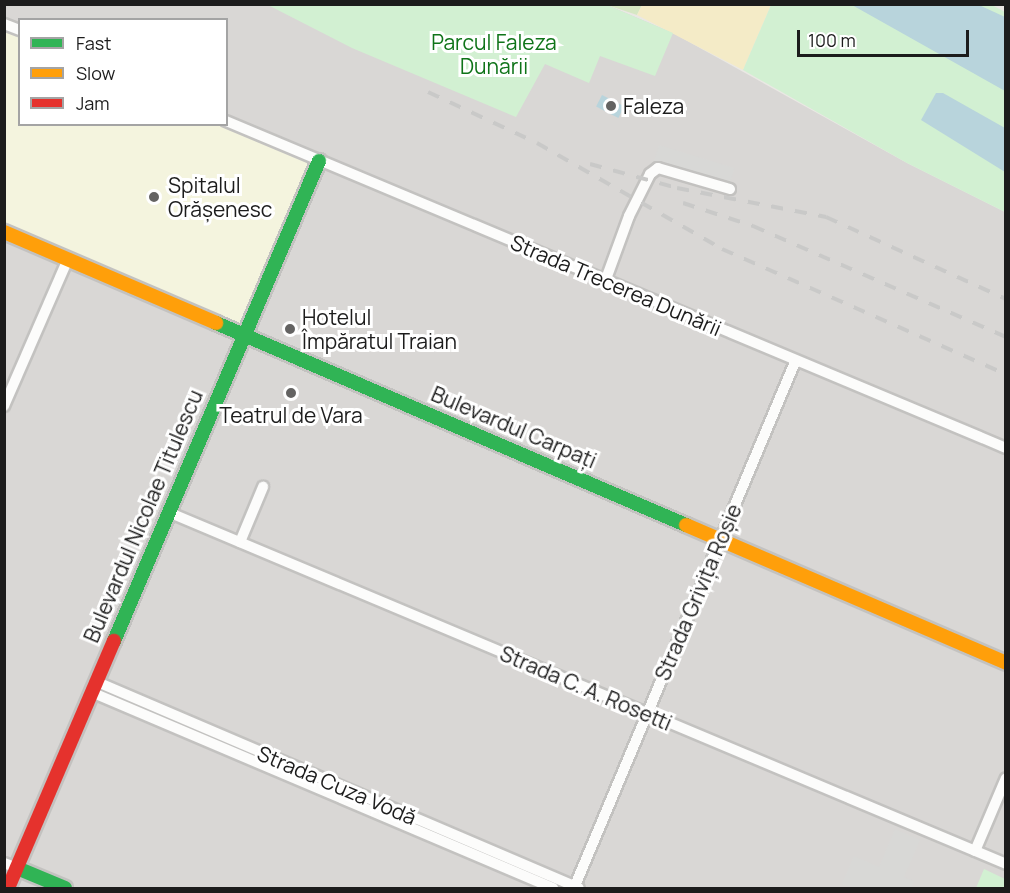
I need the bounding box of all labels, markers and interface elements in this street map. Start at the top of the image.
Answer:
legend [18,18,228,126]
scale bar [800,18,972,56]
text: 100 m [808,28,856,52]
park label: Parcul Faleza Dunării [431,29,557,79]
text: Fast [76,31,111,55]
text: Slow [76,61,115,85]
text: Jam [76,91,110,115]
place label: Faleza [623,93,684,119]
marker: Faleza [604,99,618,113]
place label: Spitalul Orășenesc [168,172,272,222]
marker: Spitalul Orășenesc [145,188,163,206]
street label: Strada Trecerea Dunării [507,229,725,341]
place label: Hotelul Împăratul Traian [302,304,457,354]
marker: Hotelul Împăratul Traian [283,322,297,336]
street label: Bulevardul Carpați [428,381,600,473]
street label: Bulevardul Nicolae Titulescu [78,386,208,646]
marker: Teatrul de Vara [284,386,298,400]
place label: Teatrul de Vara [219,402,363,428]
street label: Strada Grivița Roșie [649,500,747,684]
street label: Strada C. A. Rosetti [496,640,676,736]
street label: Strada Cuza Vodă [254,740,420,830]

